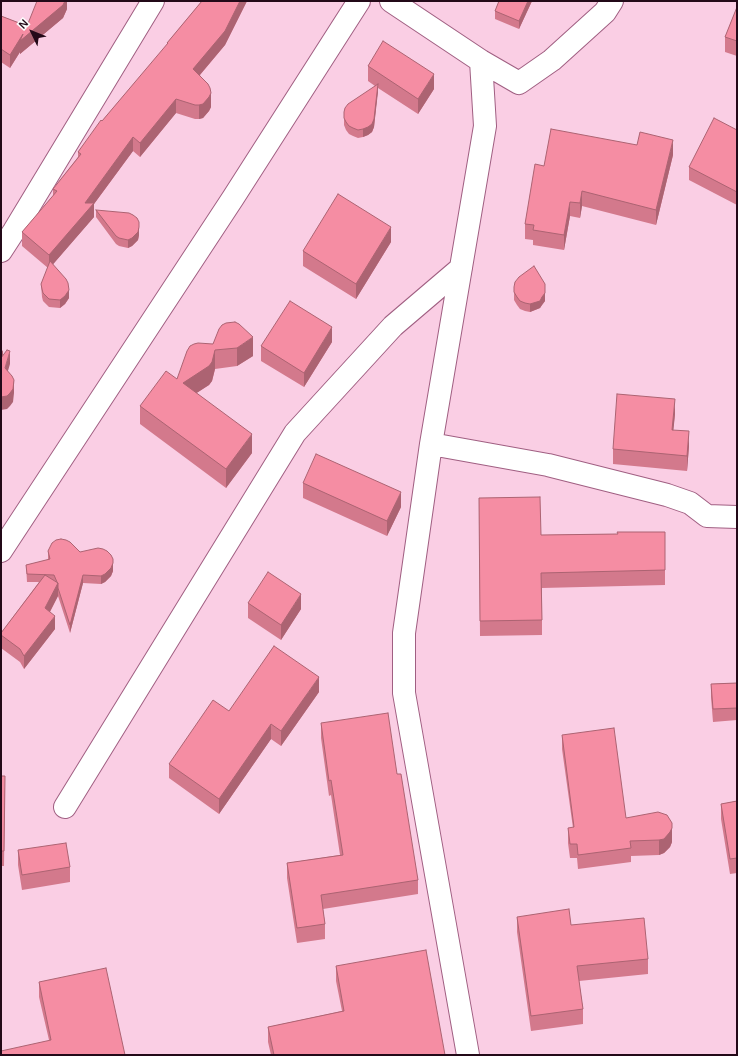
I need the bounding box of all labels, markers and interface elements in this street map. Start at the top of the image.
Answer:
north arrow [12,12,52,52]
text: N [16,17,30,31]

